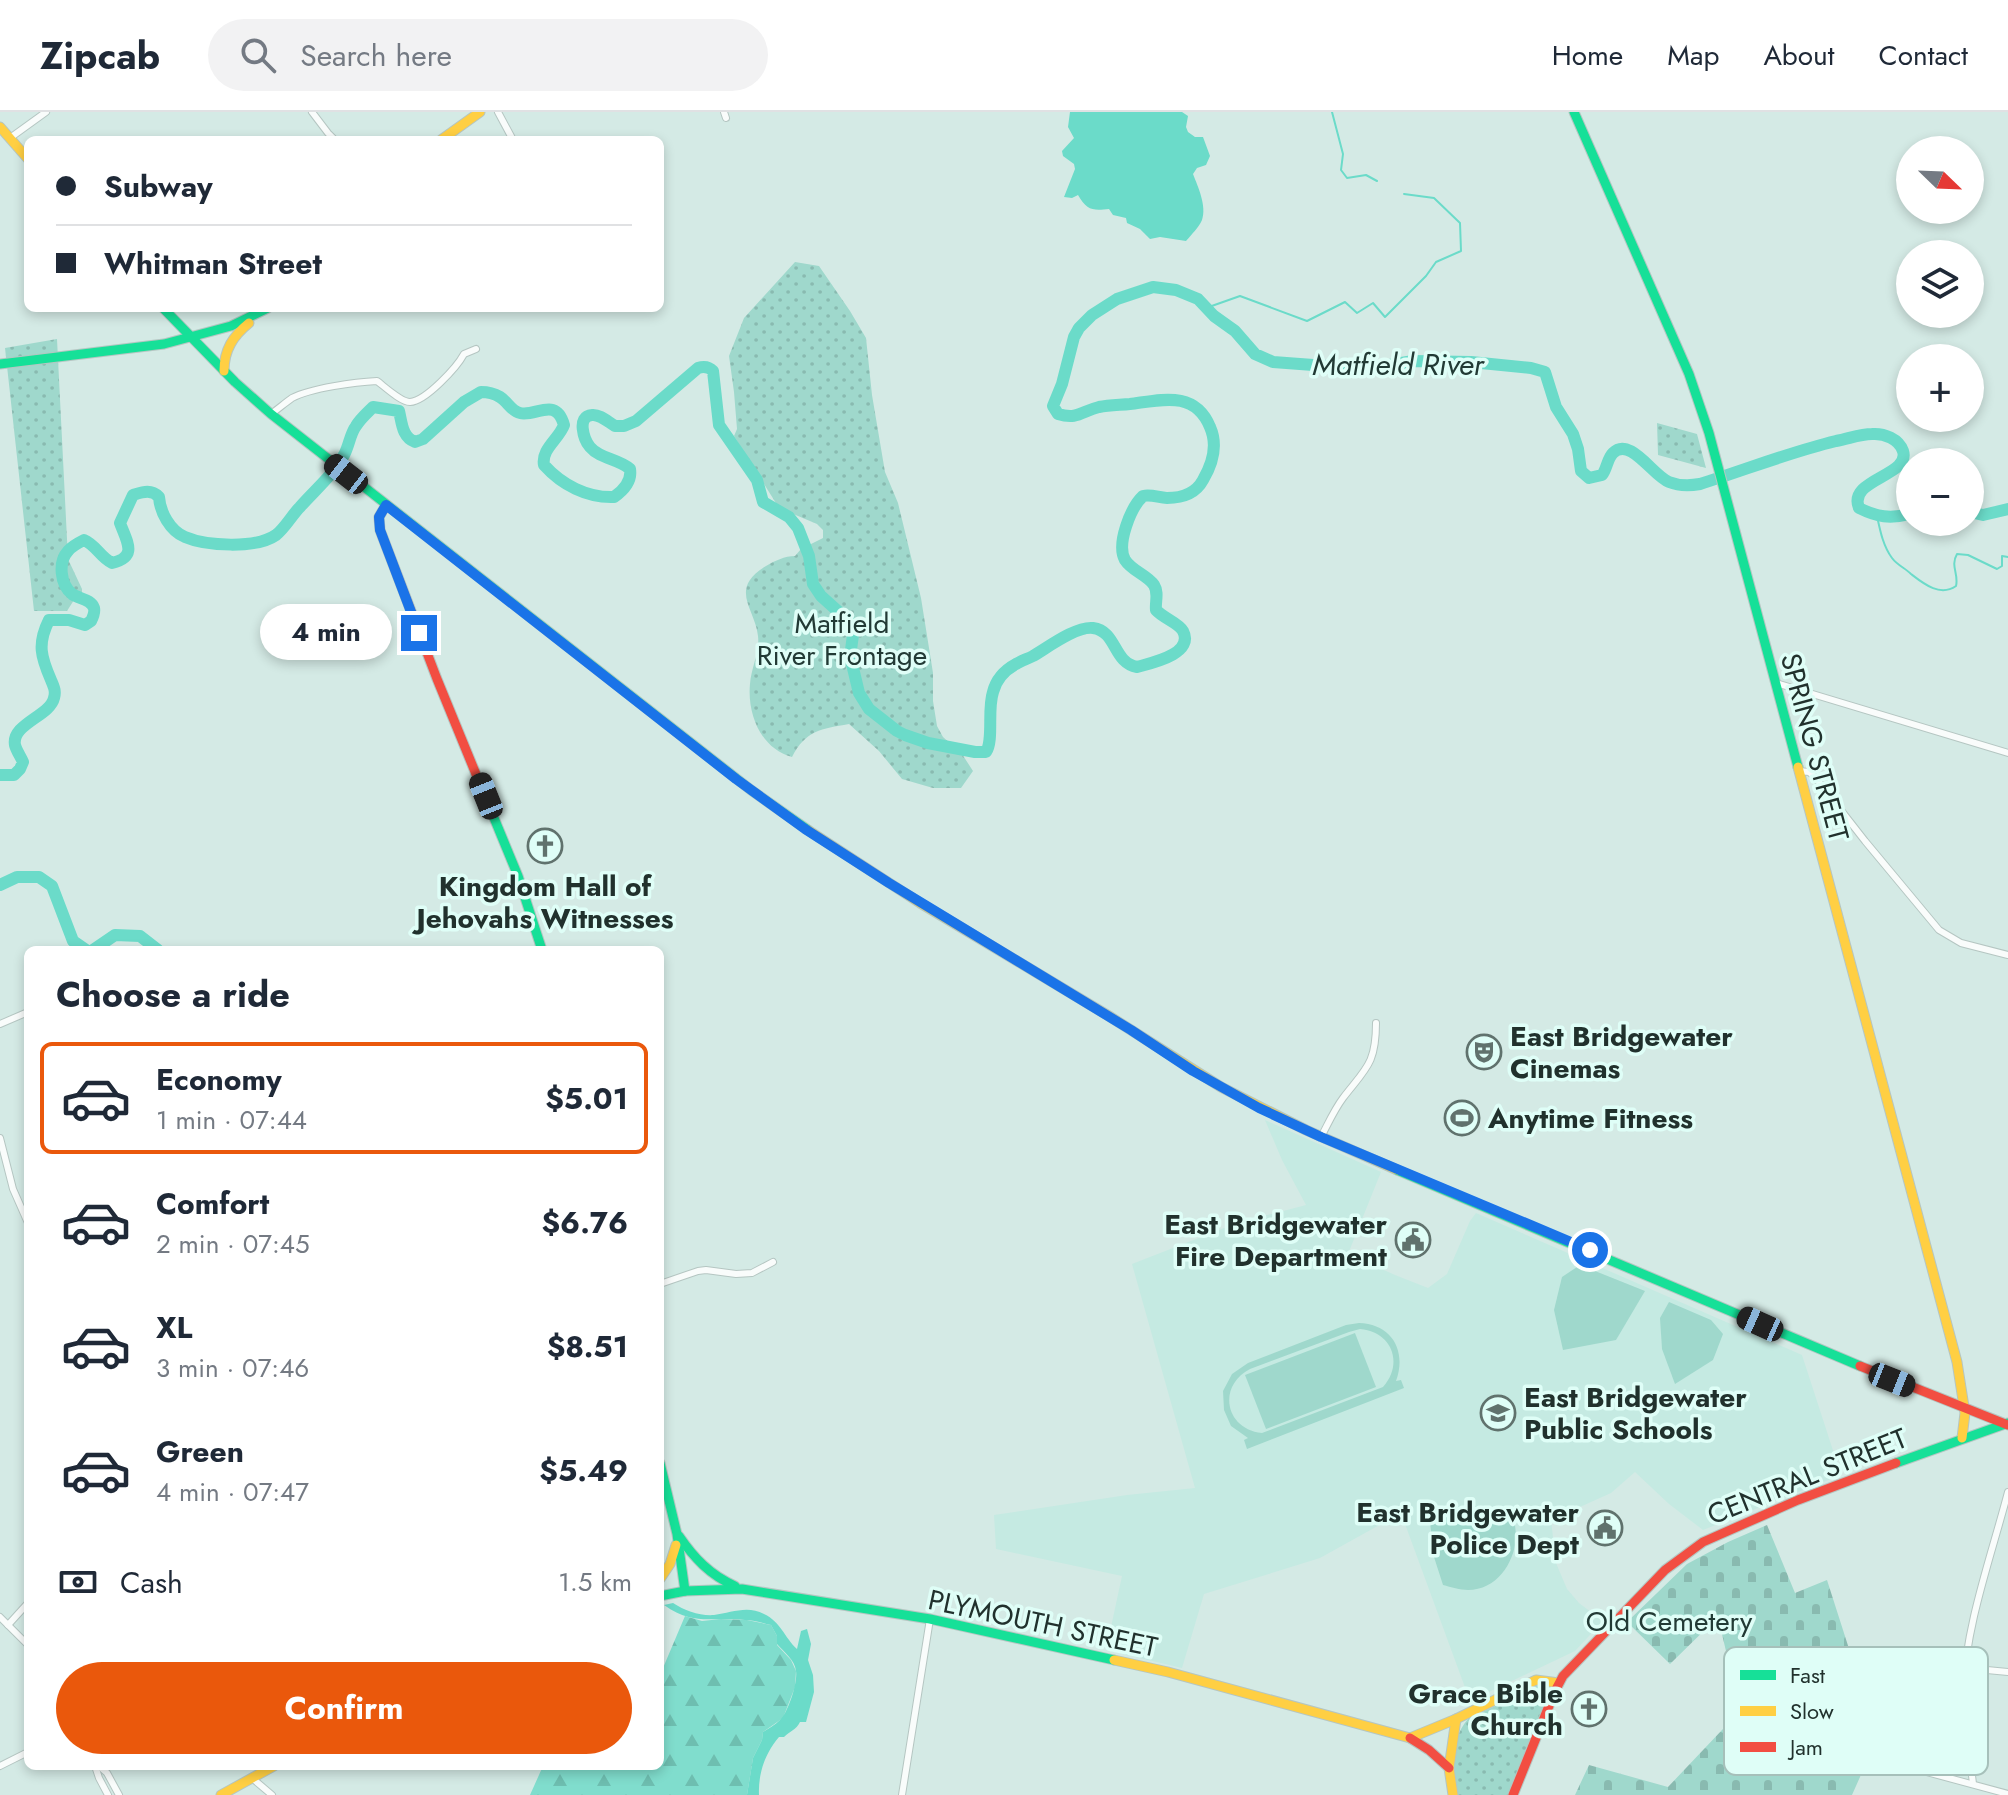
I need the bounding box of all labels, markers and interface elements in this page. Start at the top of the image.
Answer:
search box [208,19,768,91]
text: Zipcab [40,28,160,83]
icon: search [236,33,280,77]
text: Search here [300,34,452,77]
text: Home [1552,35,1623,76]
text: Map [1667,35,1719,76]
text: About [1763,35,1835,76]
text: Contact [1879,35,1968,76]
north arrow [1896,136,1984,224]
map controls [1896,136,1984,536]
text: Subway [104,165,213,208]
button: layers [1896,240,1984,328]
text: Whitman Street [104,242,322,285]
water label: Matfield River [1312,343,1486,386]
button: + [1896,344,1984,432]
button: − [1896,448,1984,536]
car [320,450,372,498]
park label: Matfield River Frontage [757,603,927,676]
callout: 4 min [259,605,391,661]
text: 4 min [291,613,361,651]
route end [401,615,437,651]
street label: SPRING STREET [1770,649,1859,846]
car [466,769,506,823]
church icon: Kingdom Hall of Jehovahs Witnesses [526,827,564,865]
place label: Kingdom Hall of Jehovahs Witnesses [411,866,674,939]
text: Choose a ride [56,968,290,1020]
place label: East Bridgewater Cinemas [1510,1016,1733,1089]
theatre icon: East Bridgewater Cinemas [1465,1033,1503,1071]
text: Economy [156,1058,282,1101]
icon: car [60,1062,132,1134]
text: $5.01 [545,1077,628,1120]
place label: Anytime Fitness [1487,1098,1693,1139]
sports icon: Anytime Fitness [1443,1099,1481,1137]
text: 1 min · 07:44 [156,1101,307,1139]
text: Comfort [156,1182,269,1225]
icon: car [60,1186,132,1258]
text: $6.76 [541,1201,628,1244]
place label: East Bridgewater Fire Department [1164,1204,1387,1277]
public building icon: East Bridgewater Fire Department [1394,1221,1432,1259]
text: 2 min · 07:45 [156,1225,310,1263]
route start [1572,1232,1608,1268]
car [1733,1303,1787,1345]
text: XL [156,1306,192,1349]
icon: car [60,1310,132,1382]
text: $8.51 [547,1325,628,1368]
text: 3 min · 07:46 [156,1349,309,1387]
car [1865,1360,1919,1400]
place label: East Bridgewater Public Schools [1524,1377,1747,1450]
school or university icon: East Bridgewater Public Schools [1479,1394,1517,1432]
street label: CENTRAL STREET [1701,1418,1913,1535]
text: Green [156,1430,244,1473]
icon: car [60,1434,132,1506]
text: $5.49 [539,1449,628,1492]
text: 4 min · 07:47 [156,1473,309,1511]
place label: East Bridgewater Police Dept [1356,1492,1579,1565]
public building icon: East Bridgewater Police Dept [1586,1509,1624,1547]
icon: cash [56,1560,100,1604]
text: Cash [120,1561,183,1604]
text: 1.5 km [558,1563,632,1601]
street label: PLYMOUTH STREET [925,1579,1161,1668]
park label: Old Cemetery [1586,1601,1753,1642]
legend [1724,1647,1988,1775]
text: Fast [1790,1659,1826,1691]
button: Confirm [56,1662,632,1754]
place label: Grace Bible Church [1408,1673,1563,1746]
church icon: Grace Bible Church [1570,1690,1608,1728]
text: Slow [1790,1695,1834,1727]
text: Jam [1787,1731,1823,1763]

